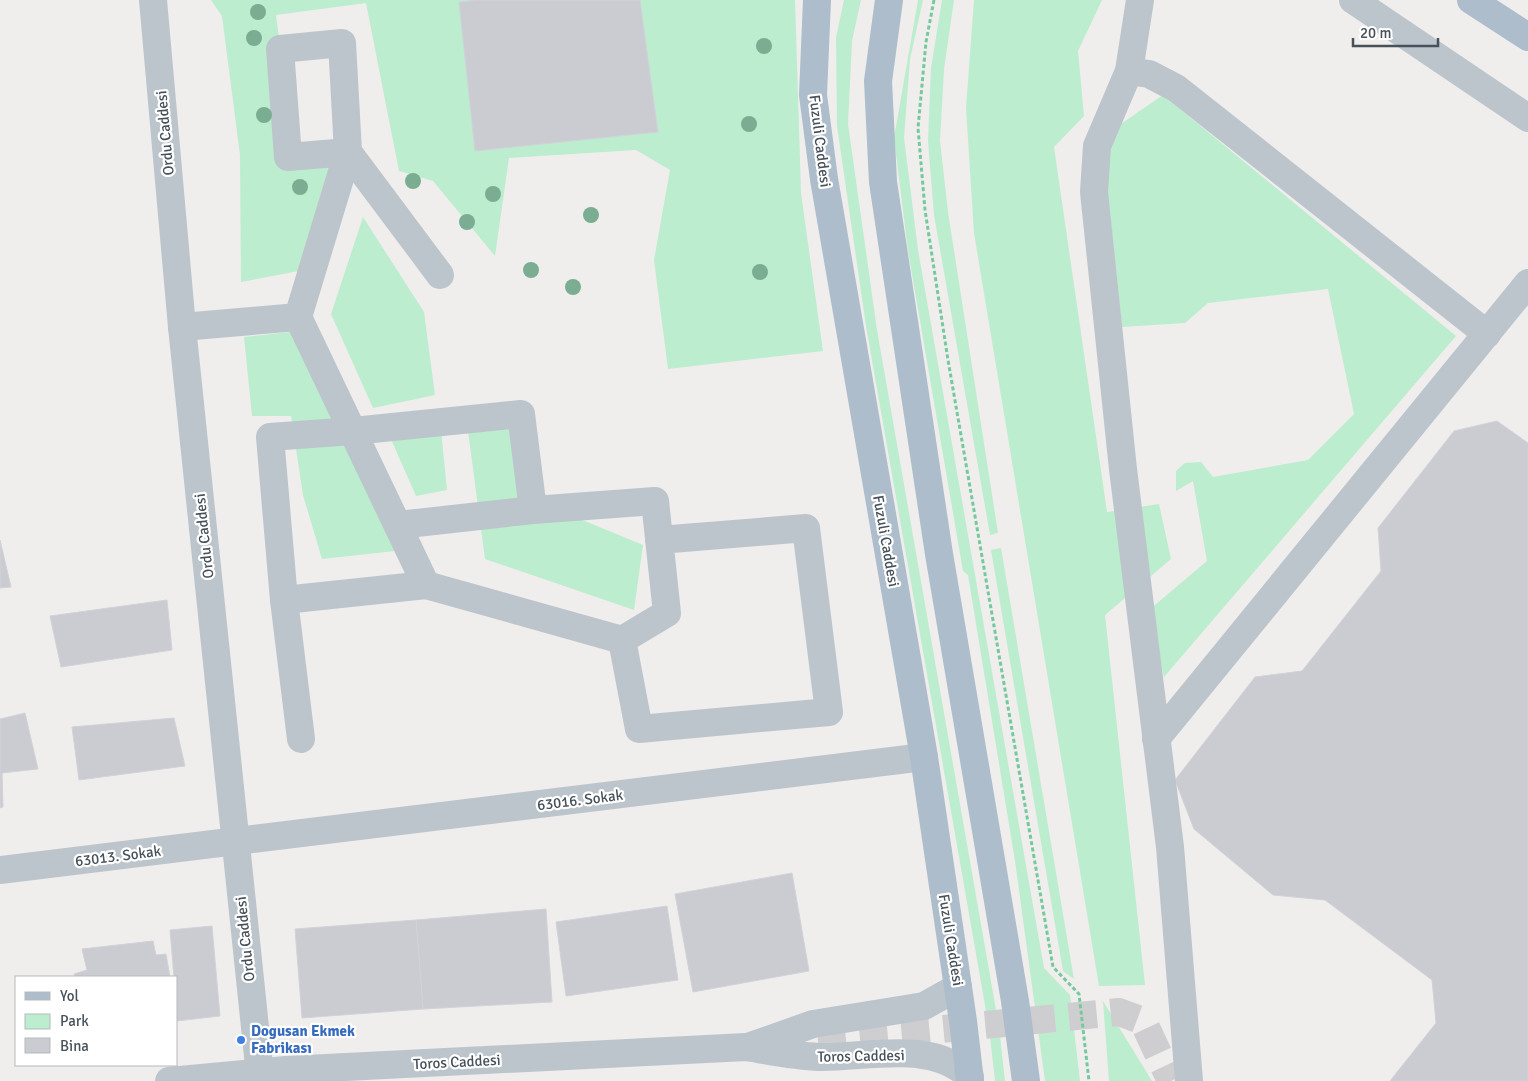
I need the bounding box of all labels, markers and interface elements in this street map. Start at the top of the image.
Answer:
scale bar [1353,15,1438,47]
text: 20 m [1360,24,1391,42]
street label: Ordu Caddesi [152,90,178,176]
street label: Fuzuli Caddesi [805,94,835,188]
street label: Ordu Caddesi [191,493,217,579]
street label: Fuzuli Caddesi [869,494,903,588]
street label: 63016. Sokak [536,786,625,814]
street label: 63013. Sokak [74,842,163,870]
street label: Fuzuli Caddesi [935,893,967,987]
street label: Ordu Caddesi [232,896,258,982]
legend [15,976,178,1066]
text: Yol [60,987,79,1005]
text: Park [60,1012,89,1030]
place label: Dogusan Ekmek Fabrikası [251,1022,355,1057]
marker: Dogusan Ekmek Fabrikası [235,1034,247,1046]
text: Bina [60,1037,89,1055]
street label: Toros Caddesi [817,1046,905,1066]
street label: Toros Caddesi [413,1051,501,1073]

